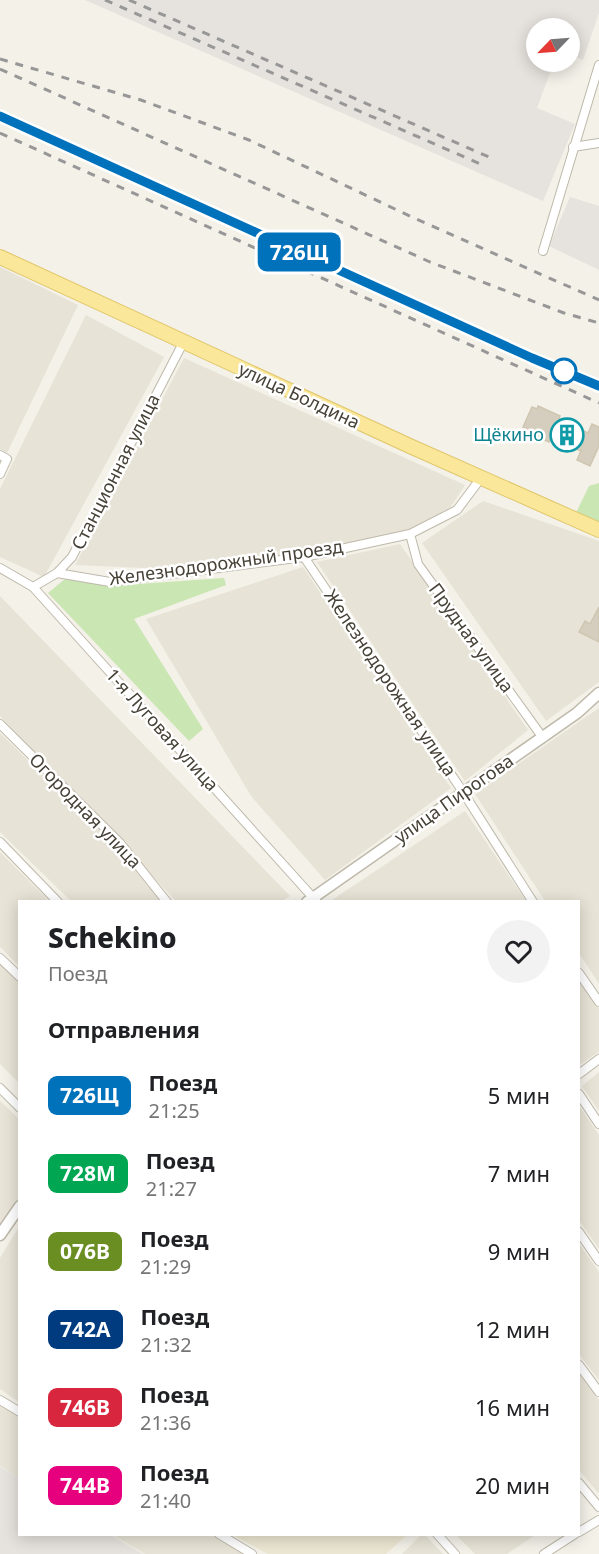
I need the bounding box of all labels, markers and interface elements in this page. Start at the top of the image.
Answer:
north arrow [526,18,580,72]
map controls [526,18,580,72]
line badge: 726Щ [257,232,341,272]
text: 726Щ [270,238,328,266]
street label: улица Болдина [235,356,364,434]
unlabelled marker [551,358,577,384]
street label: Станционная улица [65,389,165,554]
building icon: Щёкино [549,417,585,453]
place label: Щёкино [473,422,544,446]
street label: Железнодорожный проезд [107,534,344,590]
street label: Прудная улица [424,578,520,697]
street label: Железнодорожная улица [319,584,462,781]
street label: 1-я Луговая улица [101,663,224,796]
street label: Огородная улица [24,747,147,873]
street label: улица Пирогова [389,748,518,848]
text: Schekino [48,918,177,956]
button: heart [487,920,550,983]
text: Поезд [48,960,107,987]
text: Отправления [48,1014,200,1044]
text: Поезд [149,1067,217,1097]
text: 5 мин [488,1080,550,1110]
text: 726Щ [60,1081,119,1109]
text: 21:25 [149,1097,200,1124]
text: Поезд [146,1145,214,1175]
text: 7 мин [488,1158,550,1188]
text: 728М [60,1159,116,1187]
text: 21:27 [146,1175,197,1202]
text: Поезд [140,1223,209,1253]
text: 9 мин [488,1236,550,1266]
text: 076В [60,1237,110,1265]
text: 21:29 [140,1253,191,1280]
text: Поезд [141,1301,209,1331]
text: 12 мин [475,1314,550,1344]
text: 742А [60,1315,111,1343]
text: 21:32 [141,1331,192,1358]
text: Поезд [140,1379,209,1409]
text: 16 мин [475,1392,550,1422]
text: 746В [60,1393,110,1421]
text: 21:36 [140,1409,191,1436]
text: Поезд [140,1457,209,1487]
text: 20 мин [475,1470,550,1500]
text: 744В [60,1471,110,1499]
text: 21:40 [140,1487,191,1514]

